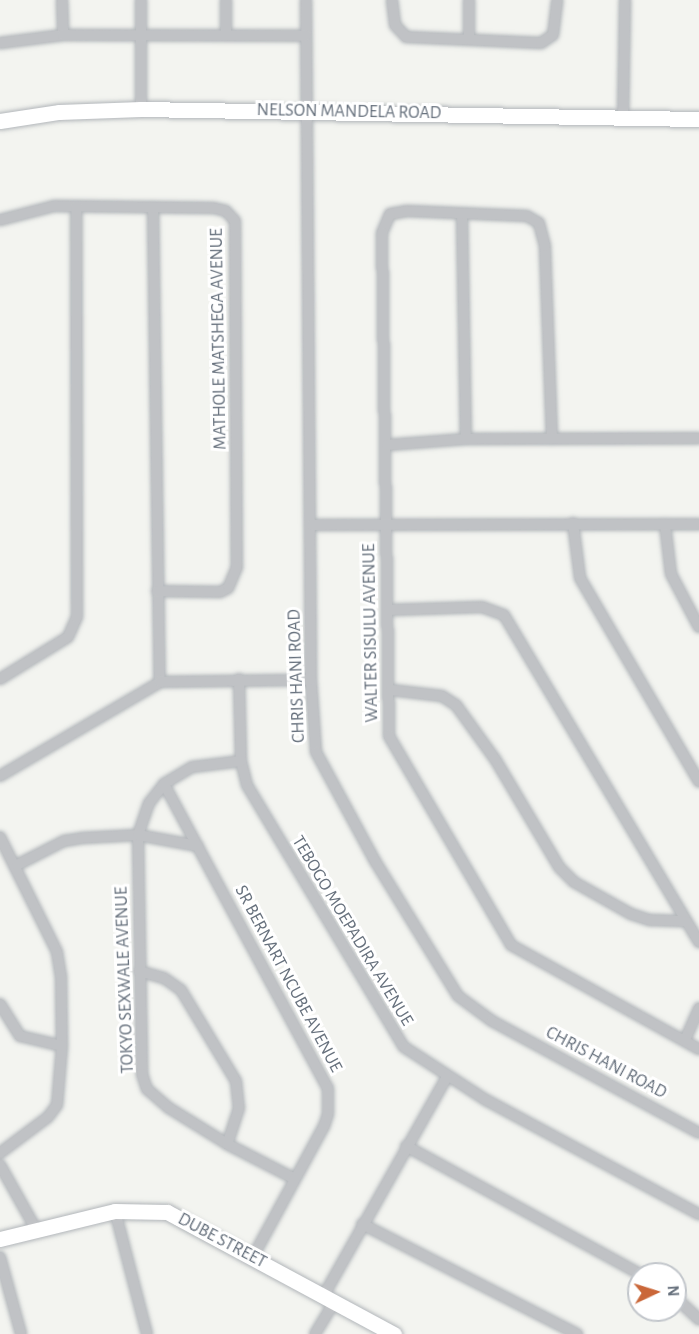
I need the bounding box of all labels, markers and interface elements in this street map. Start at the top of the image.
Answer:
street label: NELSON MANDELA ROAD [256,100,442,124]
street label: MATHOLE MATSHEGA AVENUE [206,228,232,450]
street label: WALTER SISULU AVENUE [359,543,383,723]
street label: CHRIS HANI ROAD [284,609,310,743]
street label: TEBOGO MOEPADIRA AVENUE [287,832,417,1030]
street label: SR BERNART NCUBE AVENUE [229,882,347,1076]
street label: TOKYO SEXWALE AVENUE [111,886,139,1074]
street label: CHRIS HANI ROAD [542,1022,670,1104]
street label: DUBE STREET [174,1209,270,1273]
north arrow [627,1262,687,1322]
text: N [665,1285,681,1297]

